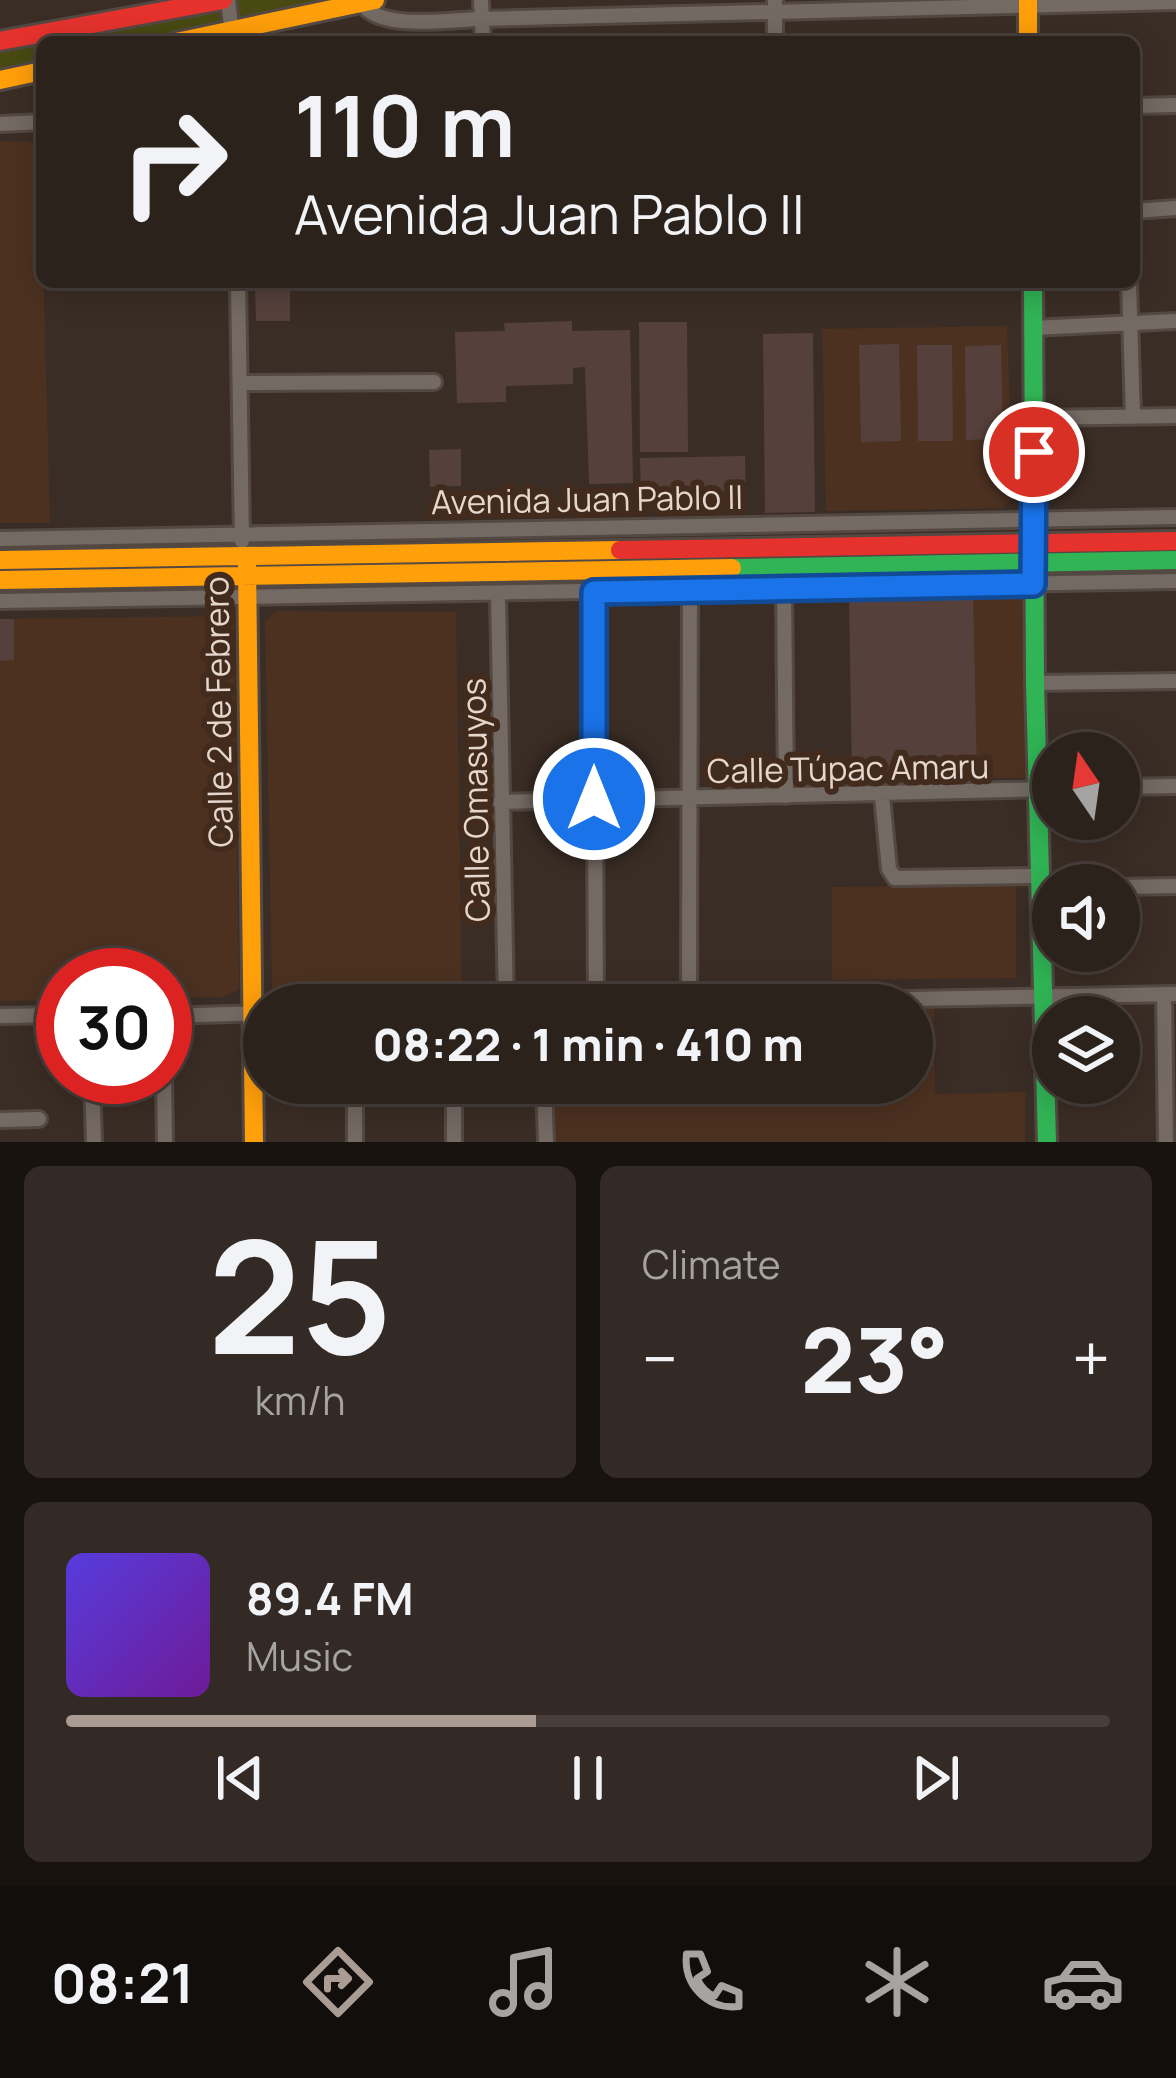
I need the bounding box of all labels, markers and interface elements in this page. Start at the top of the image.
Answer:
text: 110 m [294,67,515,182]
icon: right [96,84,252,240]
text: Avenida Juan Pablo II [294,176,805,250]
pin [983,401,1085,503]
icon: arrive [1001,419,1067,485]
street label: Avenida Juan Pablo II [431,474,743,524]
street label: Calle 2 de Febrero [193,576,243,848]
street label: Calle Omasuyos [450,678,500,922]
north arrow [1032,732,1140,840]
map controls [1032,732,1140,1104]
position arrow [531,736,657,862]
street label: Calle Túpac Amaru [706,743,990,793]
button: sound [1032,864,1140,972]
speed limit sign: 30 [36,948,192,1104]
button: layers [1032,996,1140,1104]
text: 08:22 · 1 min · 410 m [372,1013,804,1075]
text: 25 [208,1188,392,1401]
text: Climate [642,1237,781,1291]
text: 23° [801,1297,949,1420]
text: − [642,1313,678,1403]
text: + [1072,1313,1110,1403]
text: km/h [255,1373,345,1427]
text: 89.4 FM [246,1567,413,1629]
text: Music [246,1629,353,1683]
icon: previous [207,1745,273,1811]
icon: pause [555,1745,621,1811]
icon: next [903,1745,969,1811]
icon: directions [296,1940,380,2024]
icon: music [482,1940,566,2024]
icon: phone [669,1940,753,2024]
icon: climate [855,1940,939,2024]
icon: car [1041,1940,1125,2024]
text: 08:21 [51,1945,194,2019]

